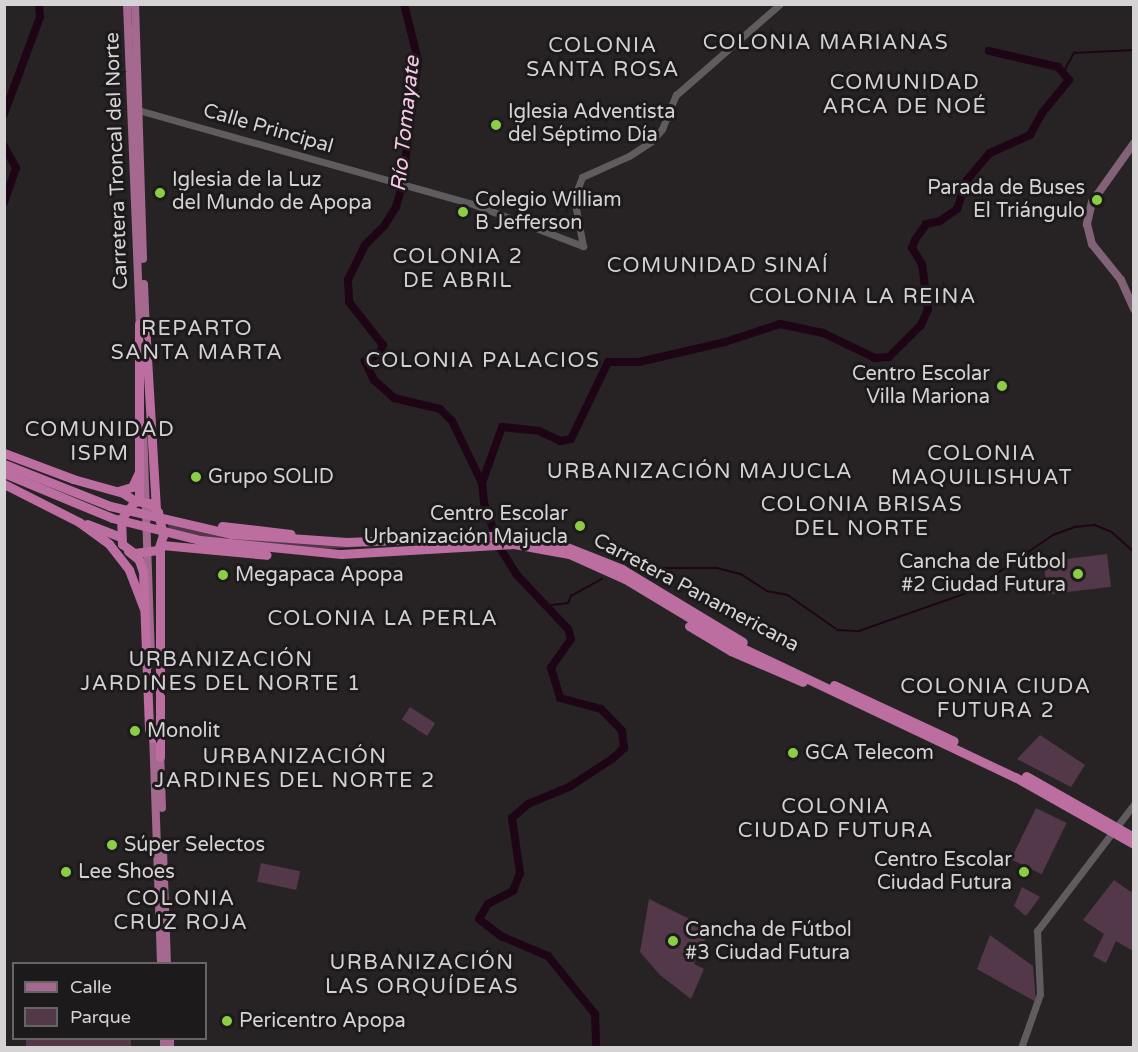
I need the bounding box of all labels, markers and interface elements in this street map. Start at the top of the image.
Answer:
district label: COLONIA MARIANAS [703,30,949,56]
street label: Carretera Troncal del Norte [101,32,133,290]
district label: COLONIA SANTA ROSA [526,33,680,83]
water label: Río Tomayate [386,55,426,193]
district label: COMUNIDAD ARCA DE NOÉ [823,70,987,120]
street label: Calle Principal [200,99,336,159]
place label: Iglesia Adventista del Séptimo Día [508,101,675,148]
marker: Iglesia Adventista del Séptimo Día [489,118,503,132]
place label: Iglesia de la Luz del Mundo de Apopa [172,169,372,216]
place label: Parada de Buses El Triángulo [927,176,1085,223]
marker: Iglesia de la Luz del Mundo de Apopa [153,186,167,200]
place label: Colegio William B Jefferson [475,189,622,236]
marker: Parada de Buses El Triángulo [1090,193,1104,207]
marker: Colegio William B Jefferson [456,205,470,219]
district label: COLONIA 2 DE ABRIL [392,244,524,294]
district label: COMUNIDAD SINAÍ [607,253,829,279]
district label: COLONIA LA REINA [749,284,977,310]
district label: REPARTO SANTA MARTA [111,316,283,366]
district label: COLONIA PALACIOS [366,348,600,374]
place label: Centro Escolar Villa Mariona [852,362,990,409]
marker: Centro Escolar Villa Mariona [995,379,1009,393]
district label: COMUNIDAD ISPM [25,417,175,467]
district label: COLONIA MAQUILISHUAT [891,441,1073,491]
district label: URBANIZACIÓN MAJUCLA [547,459,853,485]
place label: Grupo SOLID [208,465,334,489]
marker: Grupo SOLID [189,470,203,484]
district label: COLONIA BRISAS DEL NORTE [761,492,963,542]
place label: Centro Escolar Urbanización Majucla [363,502,568,549]
marker: Centro Escolar Urbanización Majucla [573,519,587,533]
street label: Carretera Panamericana [589,529,803,657]
place label: Cancha de Fútbol #2 Ciudad Futura [899,550,1066,597]
place label: Megapaca Apopa [235,563,404,587]
marker: Cancha de Fútbol #2 Ciudad Futura [1071,567,1085,581]
marker: Megapaca Apopa [216,568,230,582]
district label: COLONIA LA PERLA [268,606,498,632]
district label: URBANIZACIÓN JARDINES DEL NORTE 1 [80,647,362,697]
district label: COLONIA CIUDA FUTURA 2 [900,674,1092,724]
place label: Monolit [147,719,220,743]
marker: Monolit [128,724,142,738]
place label: GCA Telecom [805,741,934,765]
district label: URBANIZACIÓN JARDINES DEL NORTE 2 [154,744,436,794]
marker: GCA Telecom [786,746,800,760]
district label: COLONIA CIUDAD FUTURA [738,794,934,844]
place label: Súper Selectos [124,833,265,857]
marker: Súper Selectos [105,838,119,852]
place label: Centro Escolar Ciudad Futura [874,849,1012,896]
place label: Lee Shoes [78,860,175,884]
marker: Lee Shoes [59,865,73,879]
marker: Centro Escolar Ciudad Futura [1017,865,1031,879]
district label: COLONIA CRUZ ROJA [114,886,248,936]
place label: Cancha de Fútbol #3 Ciudad Futura [685,918,852,965]
marker: Cancha de Fútbol #3 Ciudad Futura [666,934,680,948]
district label: URBANIZACIÓN LAS ORQUÍDEAS [325,950,519,1000]
legend [12,962,207,1040]
text: Calle [70,976,112,998]
text: Parque [70,1006,131,1028]
place label: Pericentro Apopa [239,1009,406,1033]
marker: Pericentro Apopa [220,1014,234,1028]

